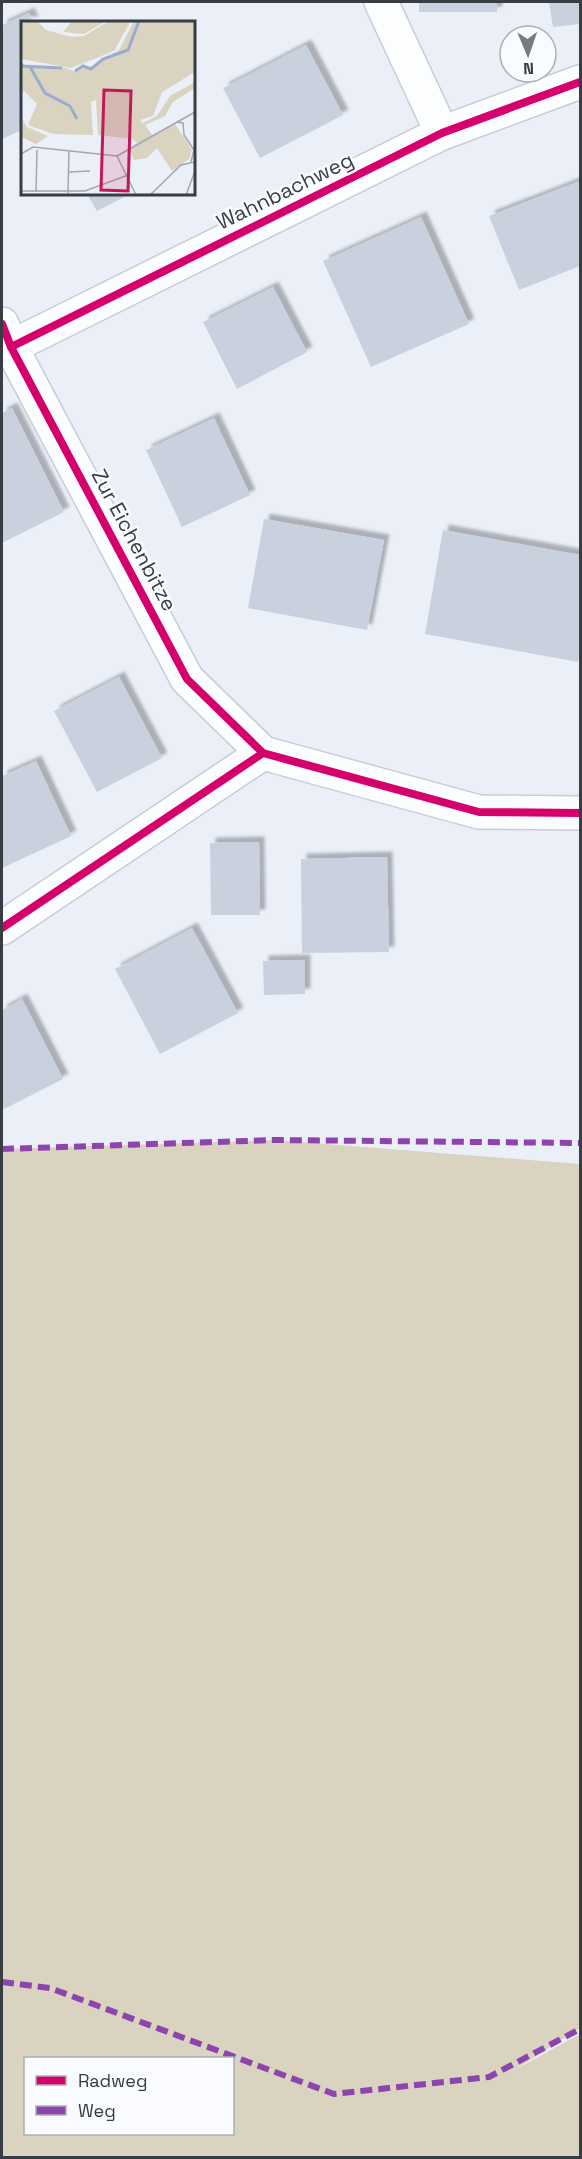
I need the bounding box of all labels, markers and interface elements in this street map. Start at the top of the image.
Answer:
inset map [21,21,195,195]
north arrow [498,24,558,84]
text: N [523,58,534,79]
street label: Wahnbachweg [212,146,358,235]
street label: Zur Eichenbitze [86,464,183,615]
legend [24,2057,234,2135]
text: Radweg [78,2069,148,2092]
text: Weg [78,2099,116,2122]

